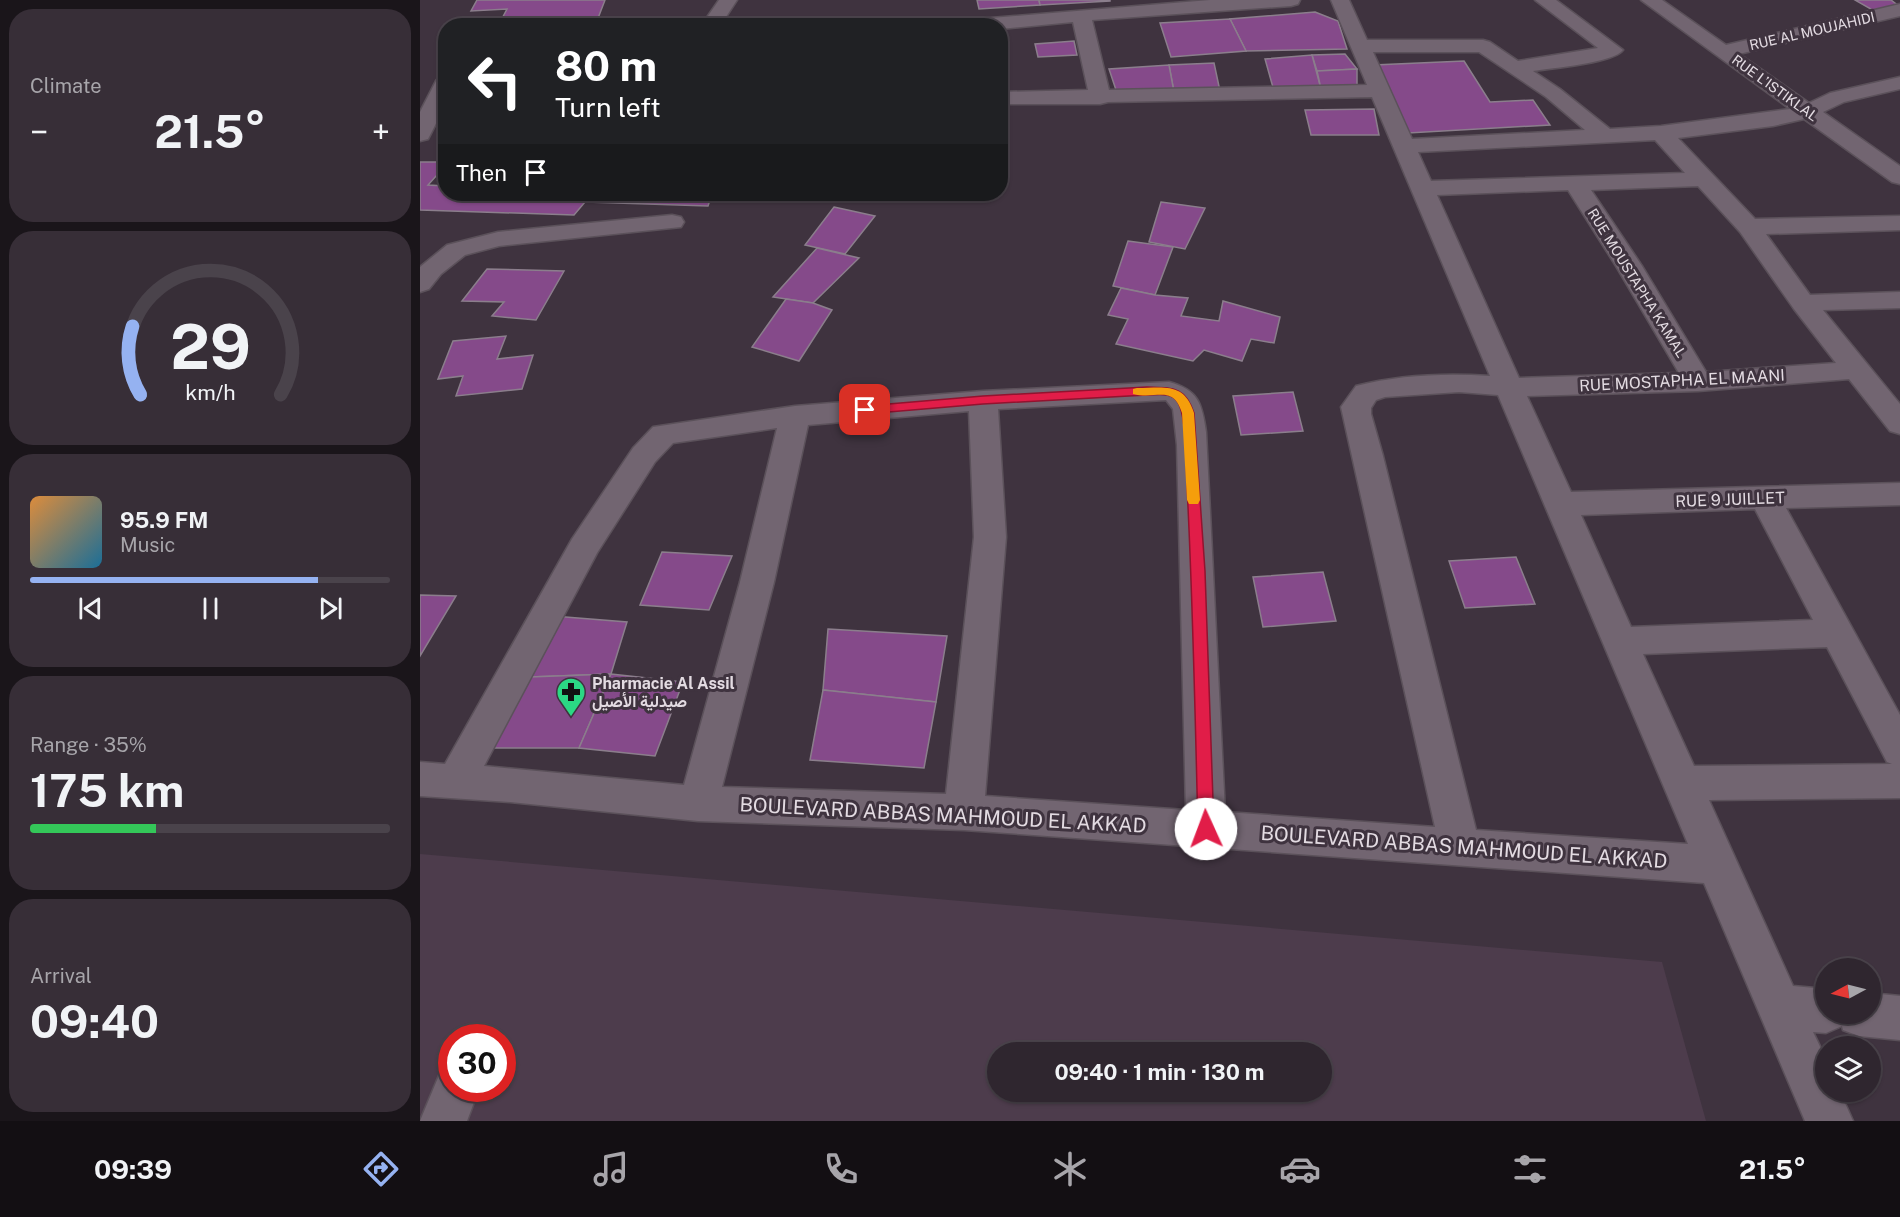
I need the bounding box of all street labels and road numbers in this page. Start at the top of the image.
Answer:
street label: RUE AL MOUJAHIDI [1748,9,1876,53]
street label: RUE L’ISTIKLAL [1729,51,1821,125]
street label: RUE MOUSTAPHA KAMAL [1584,206,1690,360]
street label: RUE MOSTAPHA EL MAANI [1579,366,1785,395]
street label: RUE 9 JUILLET [1675,488,1786,511]
street label: BOULEVARD ABBAS MAHMOUD EL AKKAD [739,792,1147,838]
street label: BOULEVARD ABBAS MAHMOUD EL AKKAD [1260,821,1668,873]

